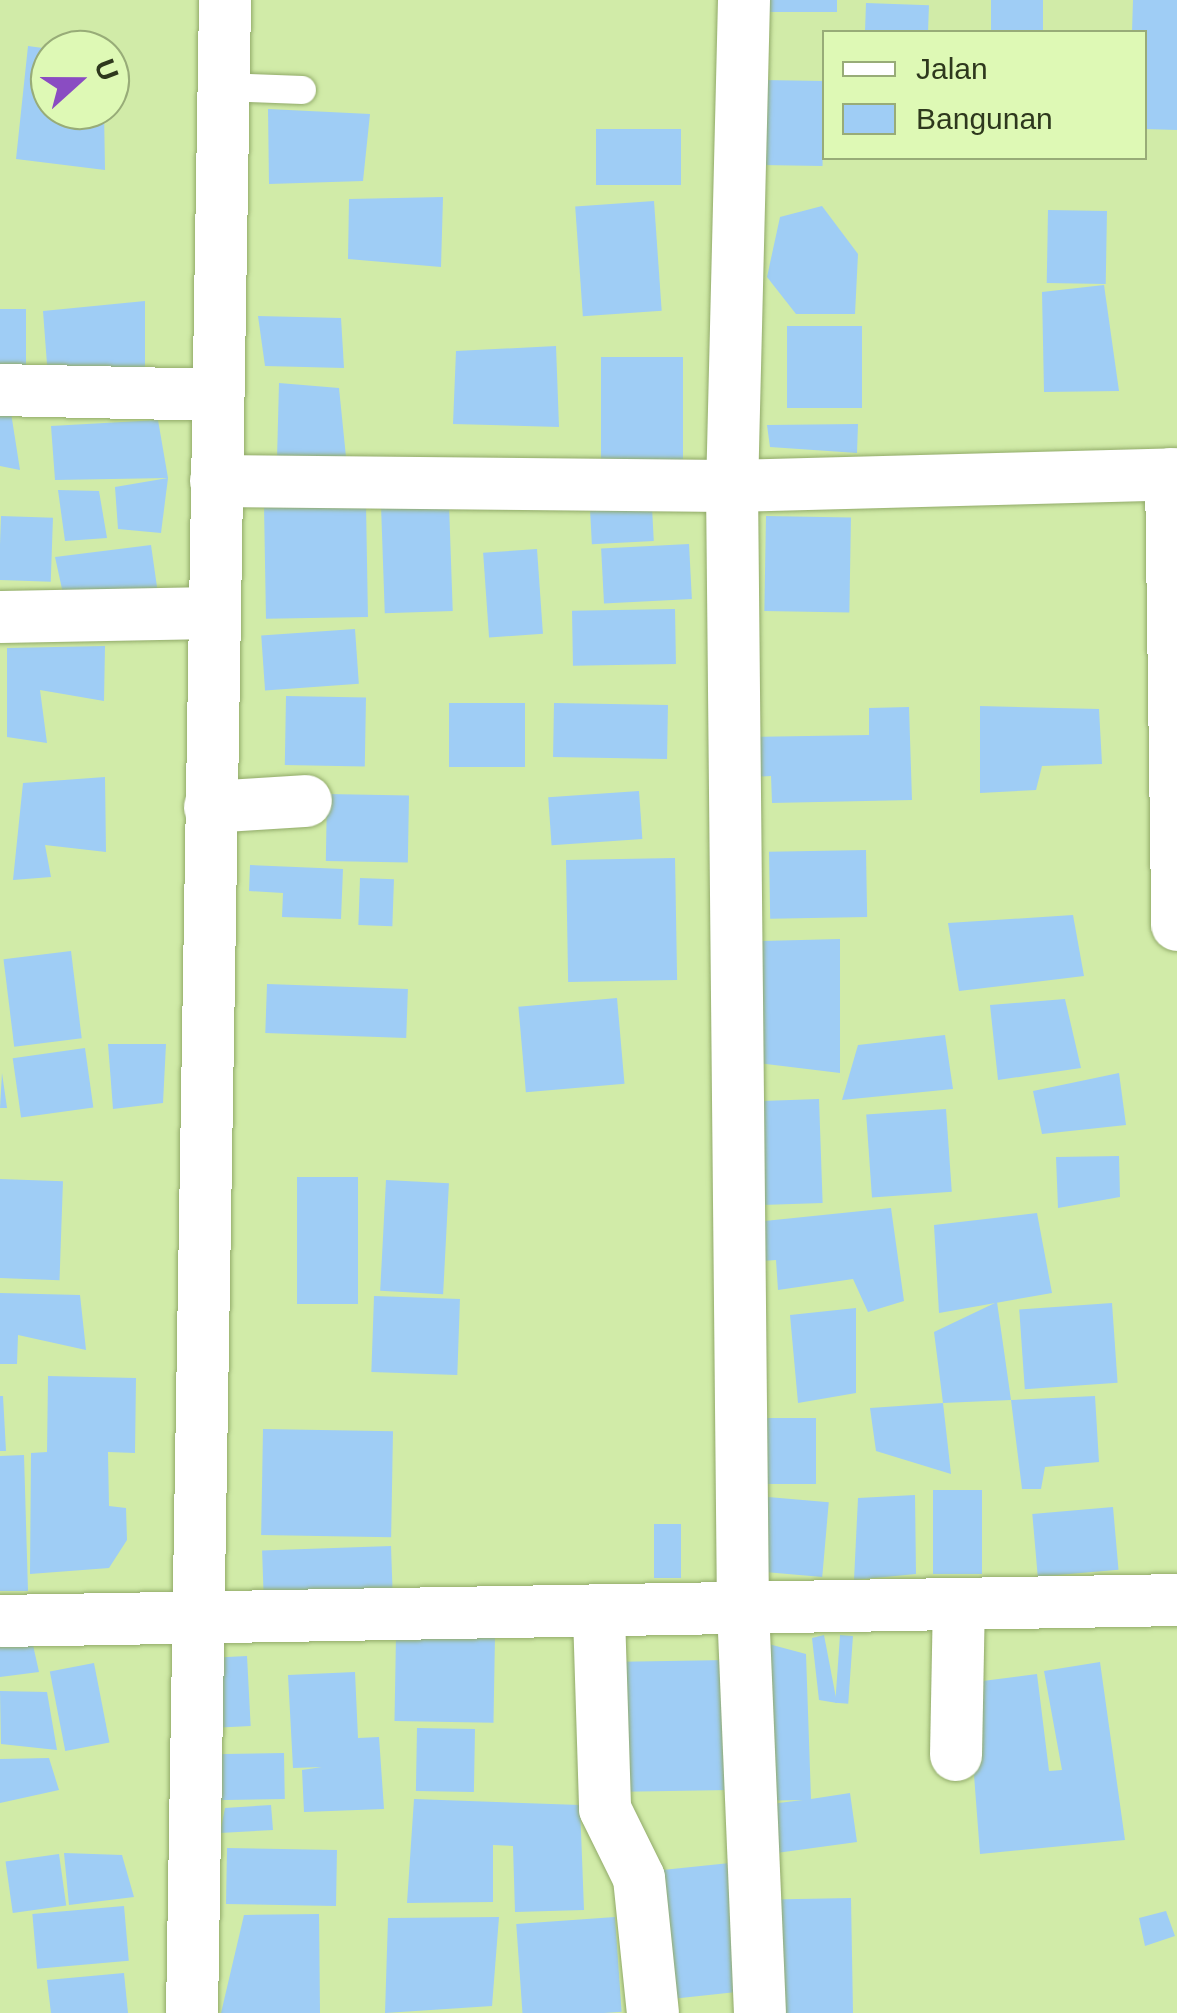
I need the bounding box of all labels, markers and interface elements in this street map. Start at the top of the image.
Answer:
north arrow [30,30,130,130]
legend [822,30,1147,160]
text: Jalan [916,52,988,85]
text: U [89,55,125,85]
text: Bangunan [916,102,1053,135]

